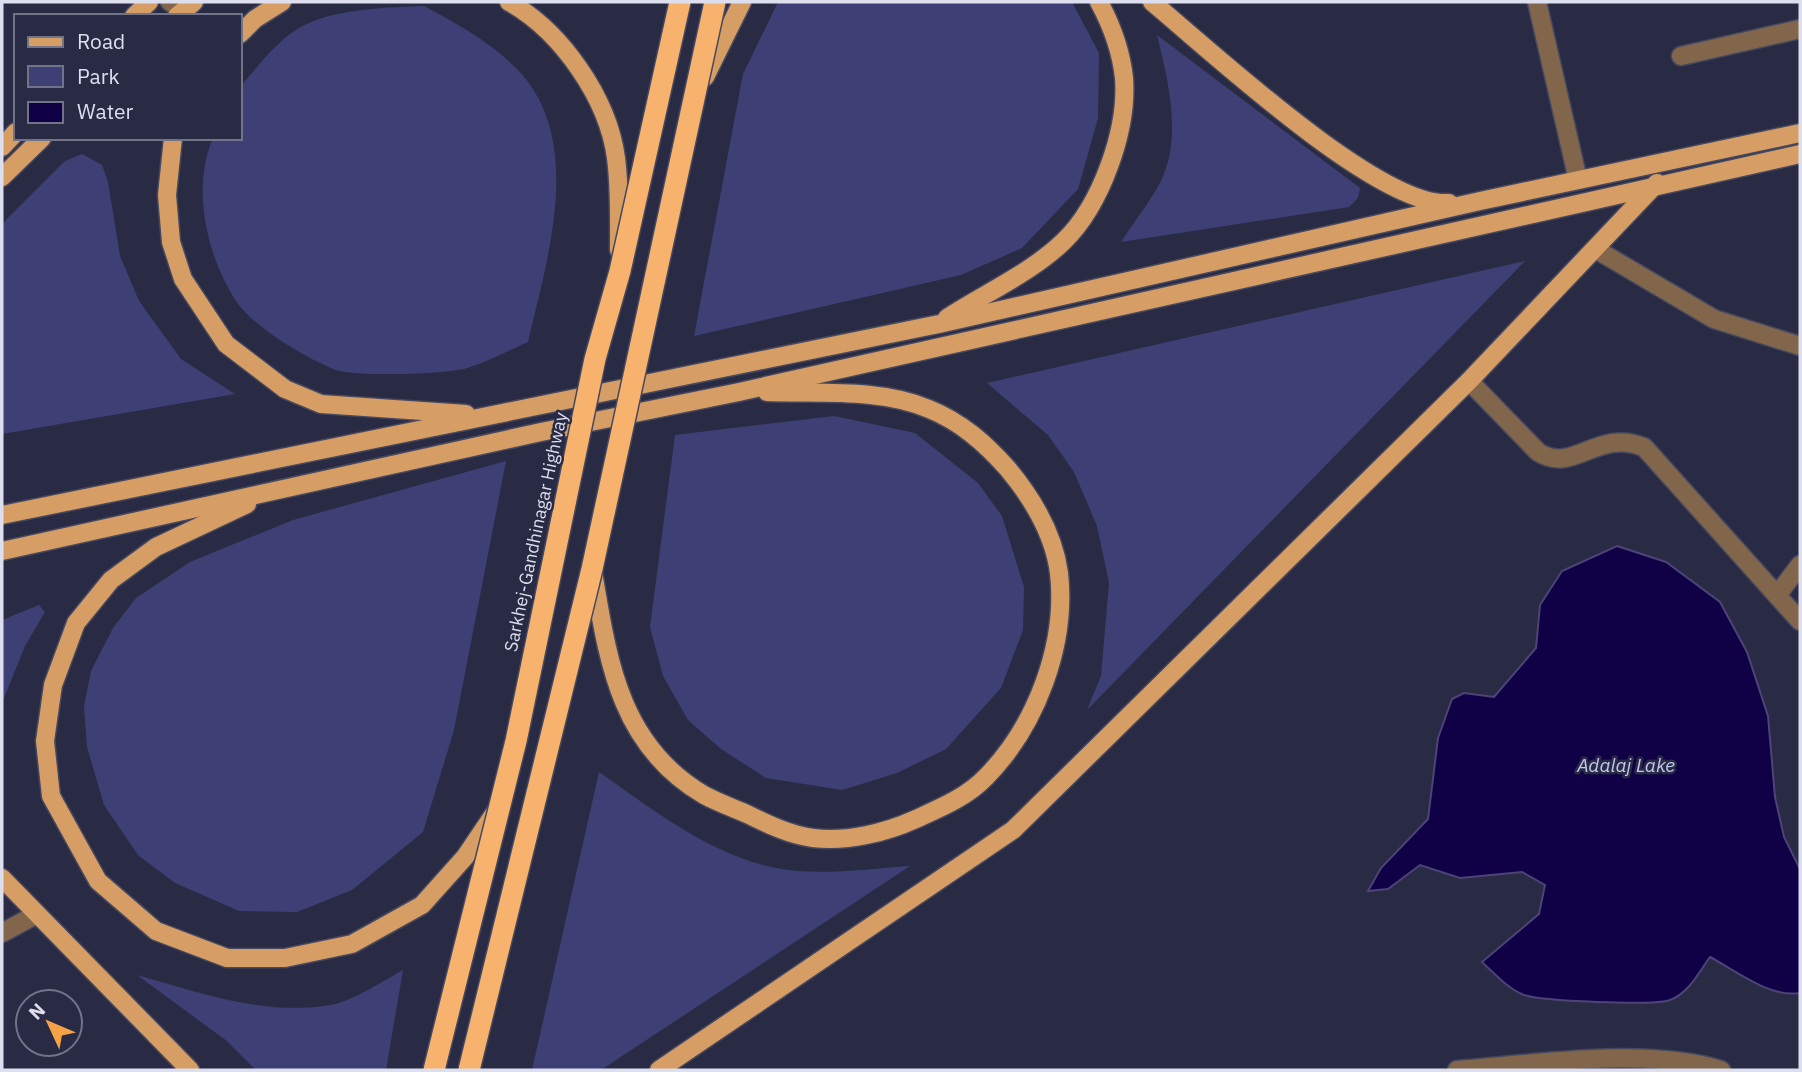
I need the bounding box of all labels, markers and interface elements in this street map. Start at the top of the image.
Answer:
legend [14,14,242,140]
text: Road [77,27,125,55]
text: Park [77,62,120,90]
text: Water [77,97,134,125]
street label: Sarkhej-Gandhinagar Highway [499,410,572,654]
water label: Adalaj Lake [1576,753,1675,777]
north arrow [14,988,84,1058]
text: N [23,998,50,1024]

